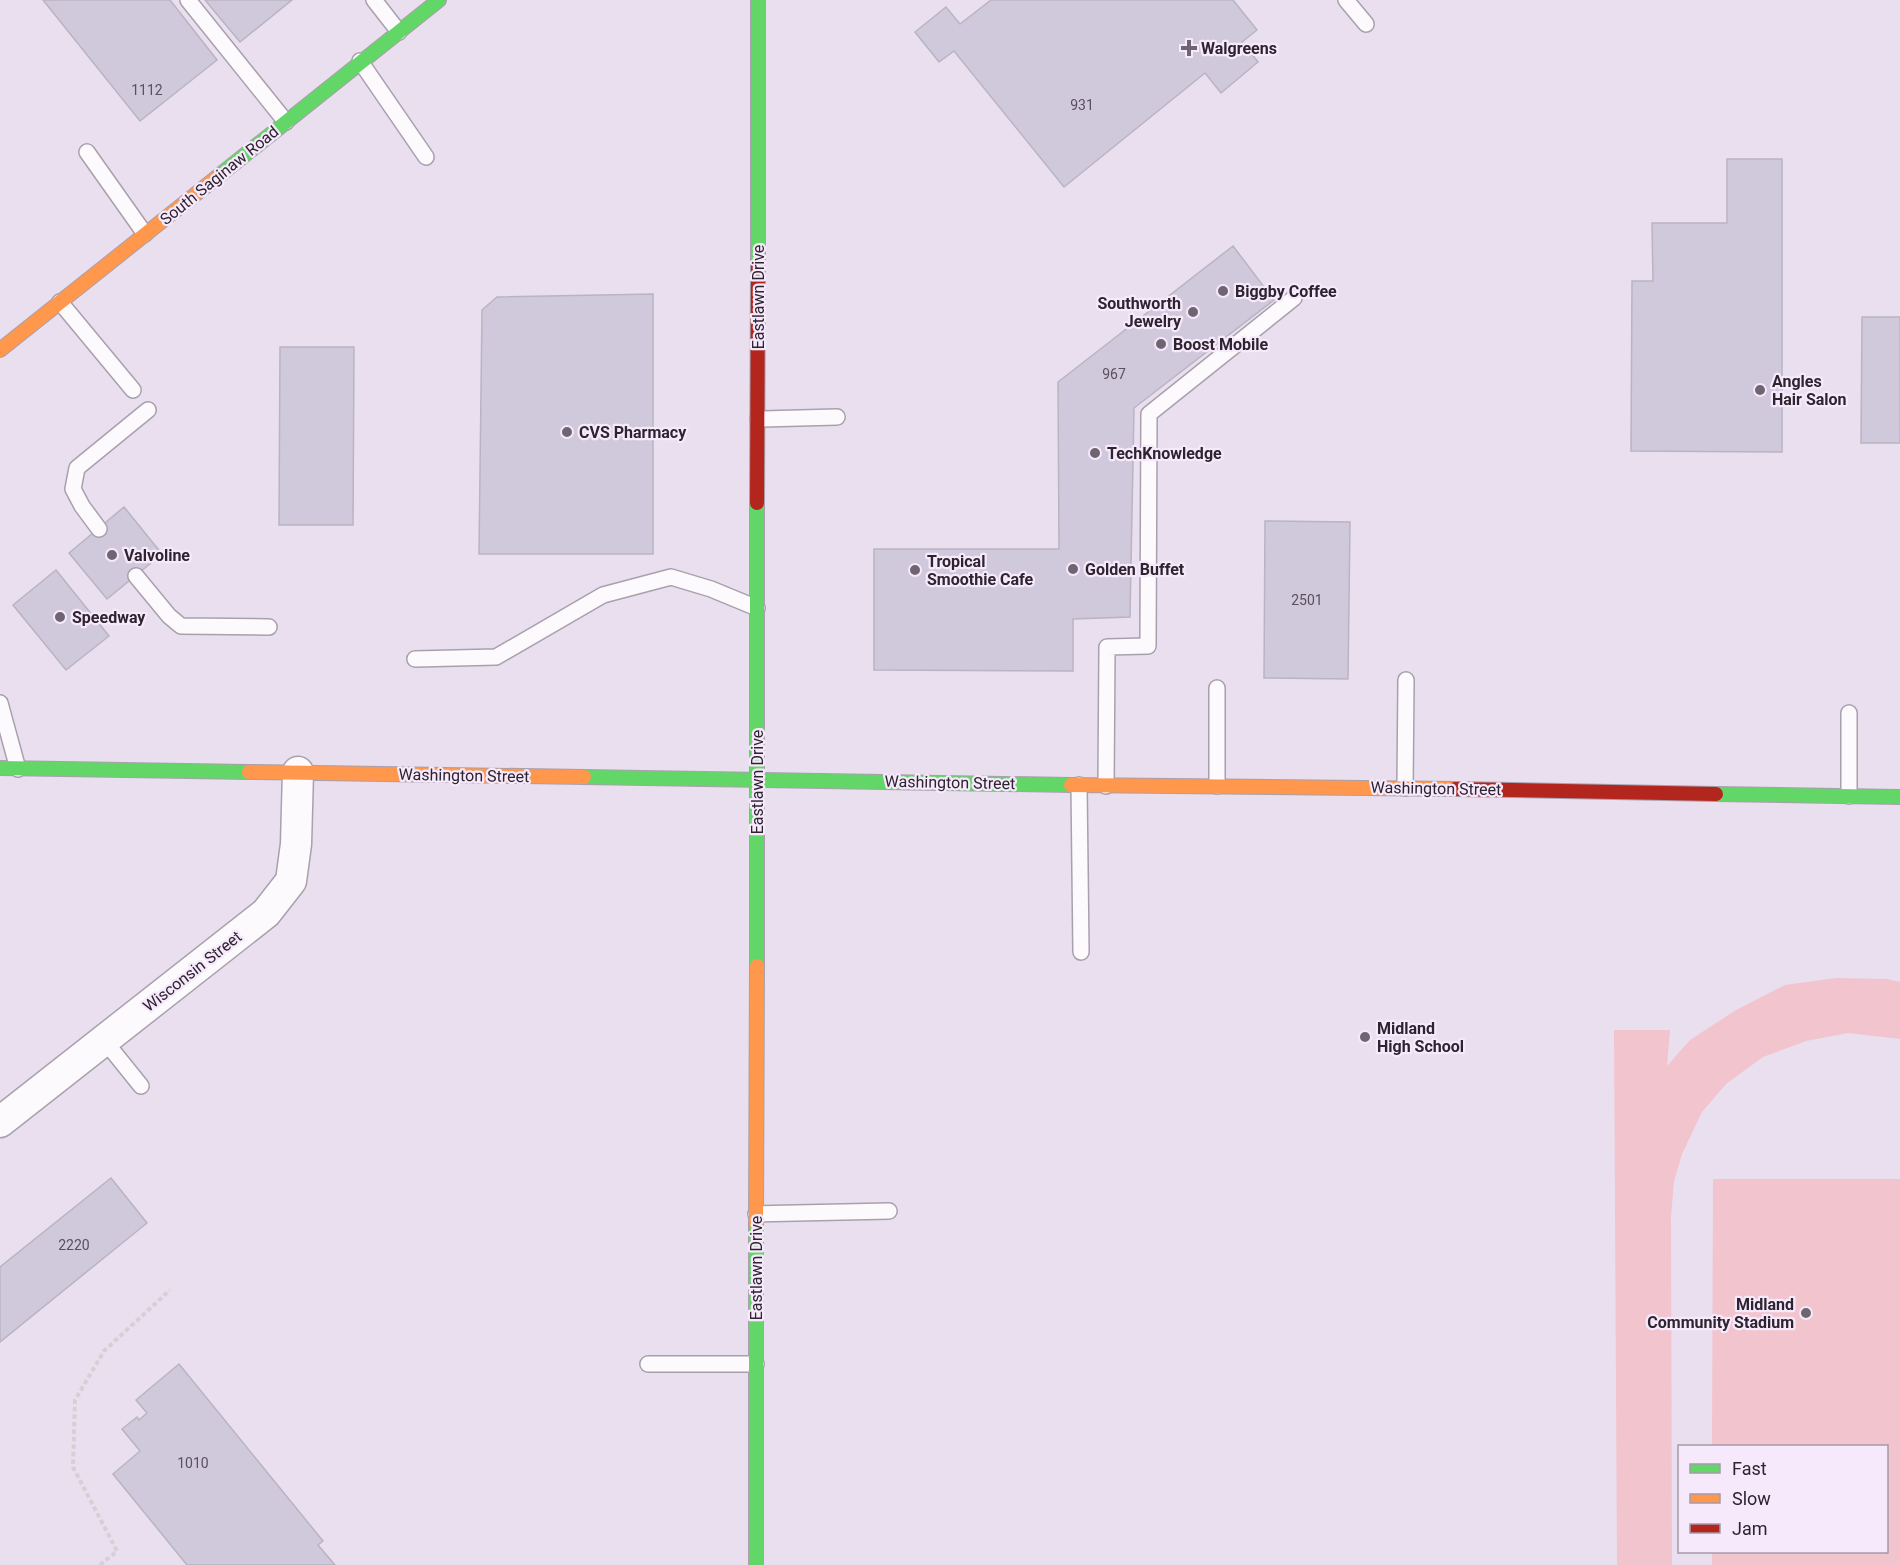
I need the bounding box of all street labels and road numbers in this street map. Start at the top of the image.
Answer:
street label: South Saginaw Road [156,122,282,229]
street label: Eastlawn Drive [749,245,768,349]
street label: Eastlawn Drive [748,730,767,834]
street label: Washington Street [399,765,529,786]
street label: Washington Street [885,772,1015,793]
street label: Washington Street [1371,778,1501,799]
street label: Wisconsin Street [139,927,245,1016]
street label: Eastlawn Drive [747,1216,766,1320]

